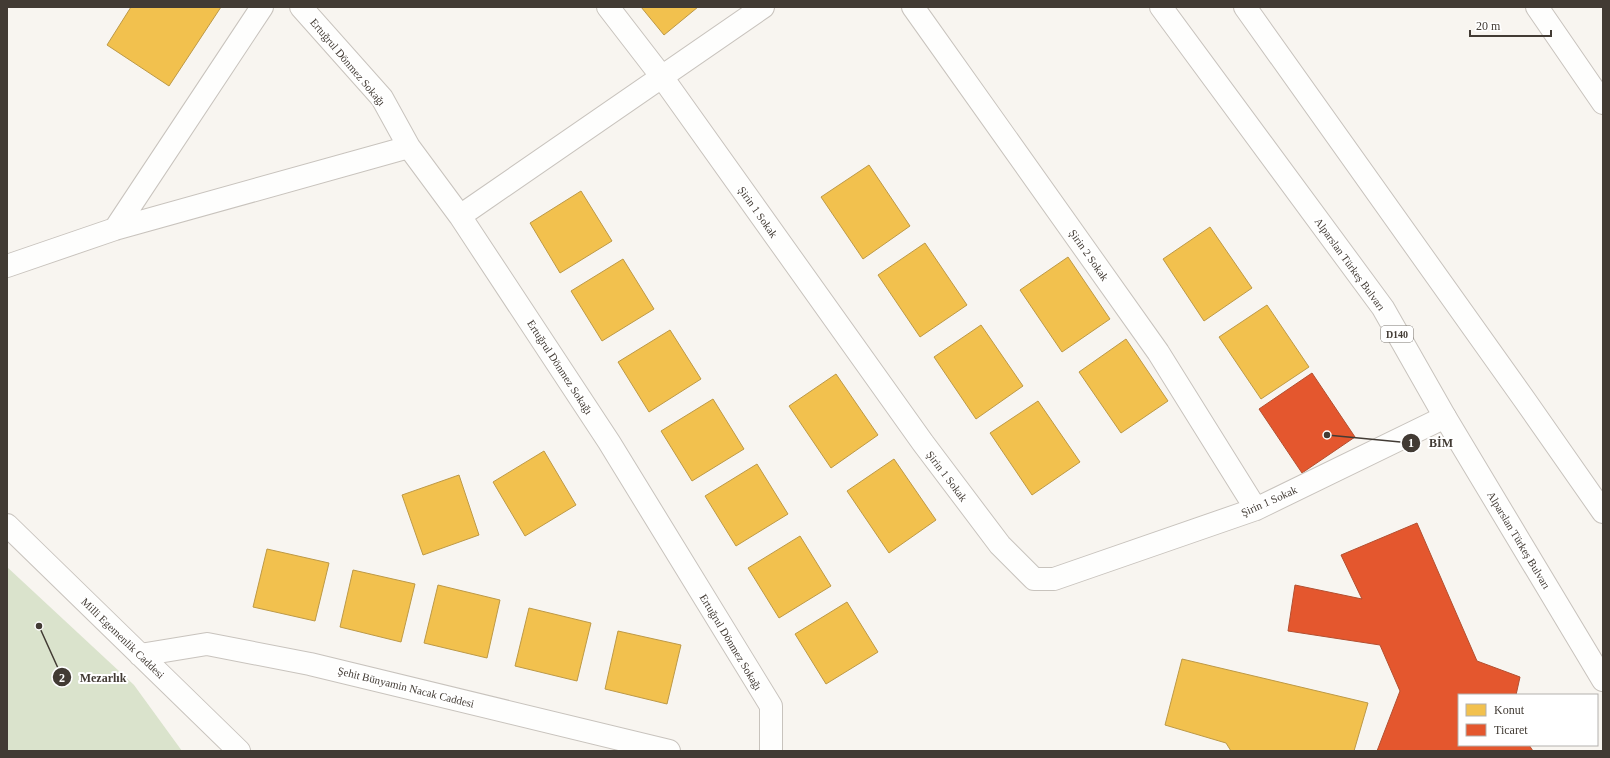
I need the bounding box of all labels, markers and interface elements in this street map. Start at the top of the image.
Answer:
scale bar [1470,12,1551,38]
street label: Ertuğrul Dönmez Sokağı [308,16,388,108]
text: 20 m [1476,19,1501,33]
street label: Şirin 1 Sokak [736,184,780,240]
street label: Alparslan Türkeş Bulvarı [1312,215,1388,313]
street label: Şirin 2 Sokak [1067,227,1111,283]
street label: Ertuğrul Dönmez Sokağı [525,318,595,416]
road number: D140 [1381,326,1413,342]
callout: BİM [1401,431,1461,455]
text: 1 [1408,436,1414,450]
text: BİM [1429,436,1453,450]
street label: Şirin 1 Sokak [924,448,970,504]
street label: Şirin 1 Sokak [1239,483,1299,519]
street label: Alparslan Türkeş Bulvarı [1485,489,1553,591]
street label: Ertuğrul Dönmez Sokağı [698,592,764,692]
street label: Milli Egemenlik Caddesi [79,595,167,681]
street label: Şehit Bünyamin Nacak Caddesi [337,664,475,710]
callout: Mezarlık [52,665,134,689]
text: 2 [59,671,65,685]
text: Mezarlık [80,671,127,685]
legend [1458,694,1598,746]
text: Konut [1494,703,1525,717]
text: Ticaret [1494,723,1528,737]

